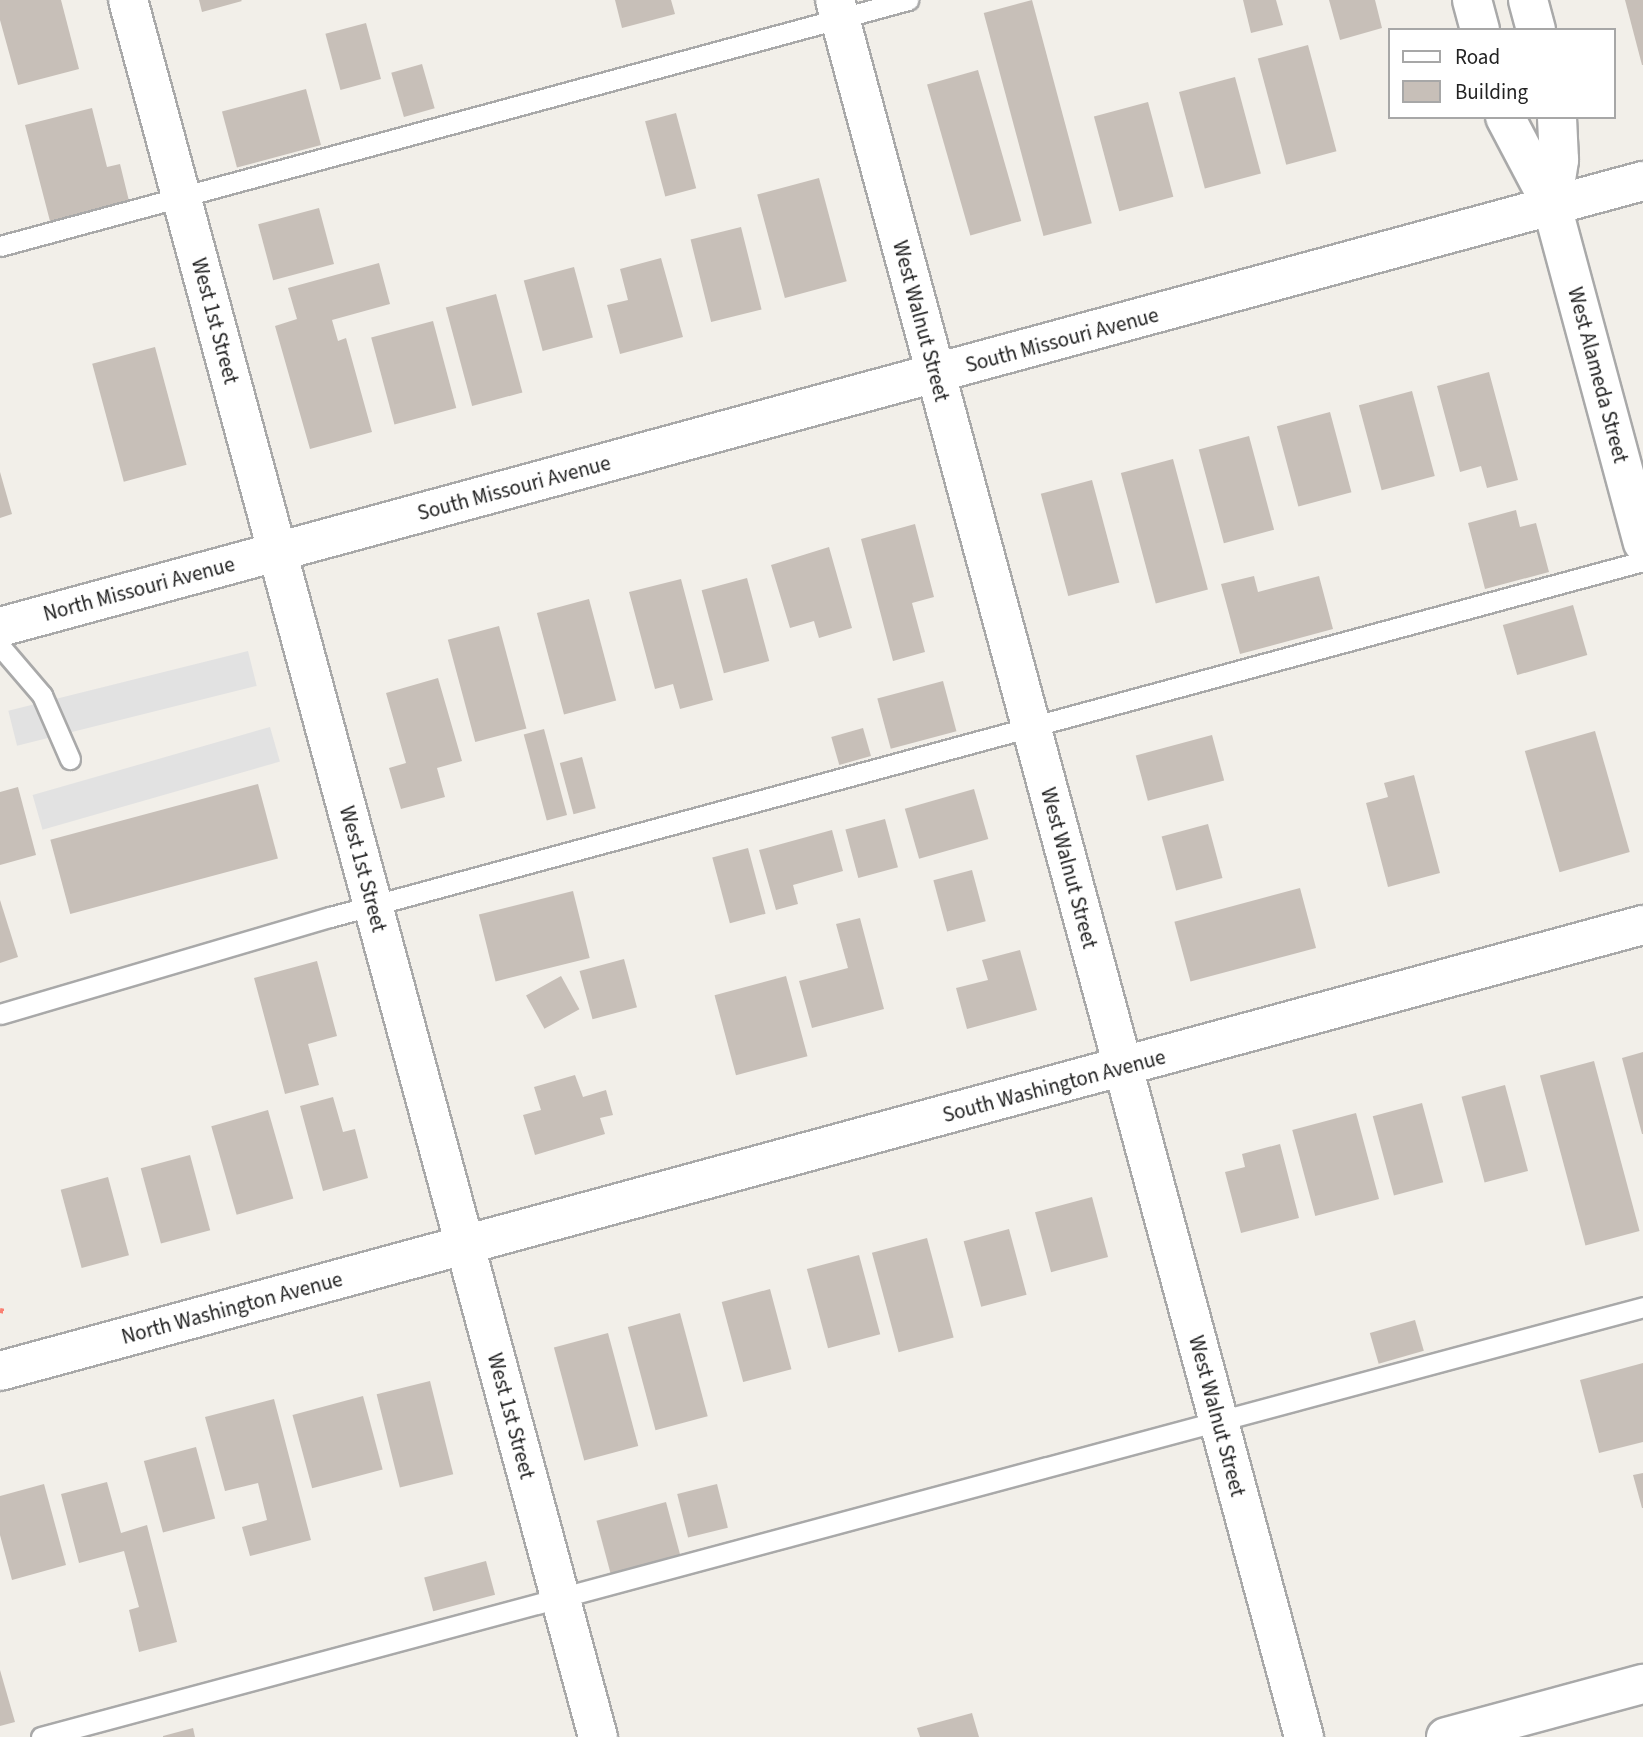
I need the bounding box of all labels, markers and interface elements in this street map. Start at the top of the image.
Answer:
legend [1388,28,1615,119]
text: Road [1455,42,1500,72]
text: Building [1455,77,1528,107]
street label: West Walnut Street [887,238,955,404]
street label: West 1st Street [186,255,244,387]
street label: West Alameda Street [1562,284,1634,466]
street label: South Missouri Avenue [963,302,1161,378]
street label: South Missouri Avenue [415,450,613,526]
street label: North Missouri Avenue [41,551,237,627]
street label: West Walnut Street [1035,785,1103,951]
street label: West 1st Street [334,803,392,935]
street label: South Washington Avenue [940,1044,1168,1128]
street label: North Washington Avenue [119,1266,345,1350]
street label: West Walnut Street [1183,1333,1251,1499]
street label: West 1st Street [482,1350,540,1482]

